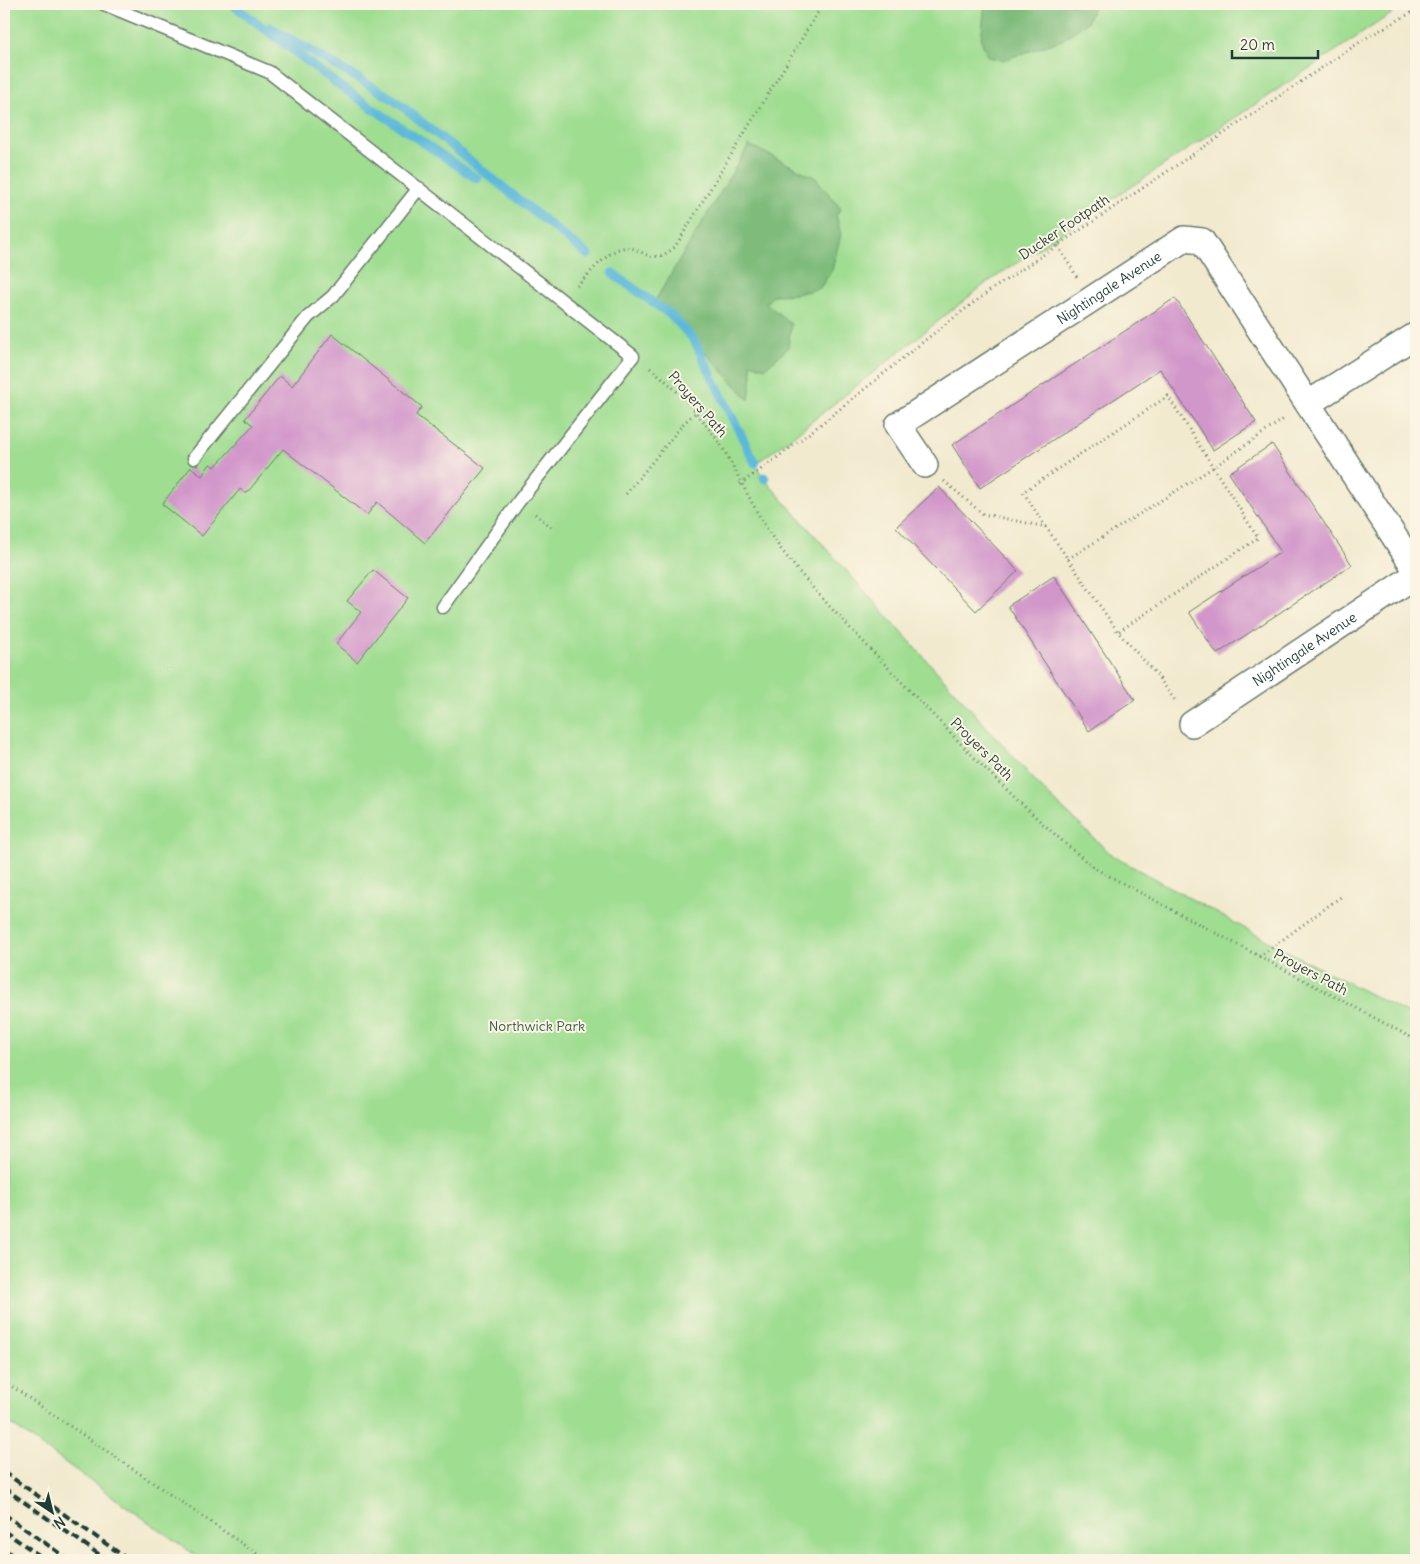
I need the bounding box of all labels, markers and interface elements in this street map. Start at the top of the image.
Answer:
scale bar [1232,28,1319,60]
text: 20 m [1240,35,1275,54]
street label: Ducker Footpath [1015,190,1113,264]
street label: Nightingale Avenue [1053,247,1165,328]
street label: Proyers Path [664,367,732,441]
street label: Nightingale Avenue [1249,608,1360,690]
street label: Proyers Path [947,714,1017,784]
street label: Proyers Path [1271,945,1351,999]
park label: Northwick Park [489,1017,585,1035]
north arrow [28,1486,78,1536]
text: N [50,1512,69,1533]

